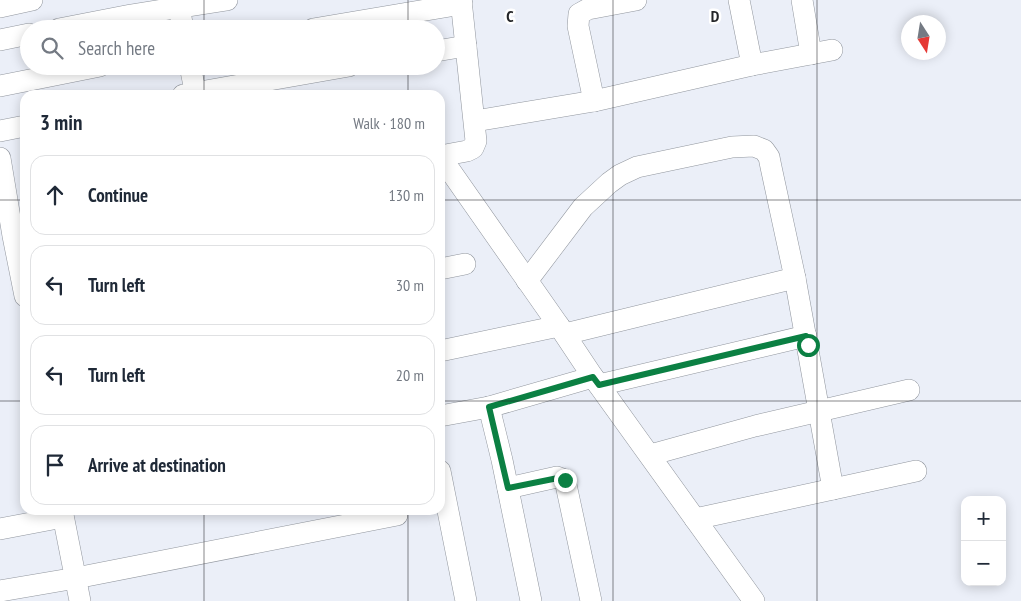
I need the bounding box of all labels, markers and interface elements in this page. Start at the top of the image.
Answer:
text: C [506,6,514,26]
text: D [711,6,720,26]
north arrow [901,15,946,60]
search box [20,20,445,75]
icon: search [38,34,66,62]
text: Search here [78,36,155,60]
text: 3 min [40,109,82,136]
text: Walk · 180 m [353,113,425,133]
icon: ahead [41,181,69,209]
text: Continue [88,183,148,207]
text: 130 m [389,185,424,205]
icon: left [41,271,69,299]
text: Turn left [88,273,145,297]
text: 30 m [396,275,424,295]
route start [797,334,820,357]
icon: left [41,361,69,389]
text: Turn left [88,363,145,387]
text: 20 m [396,365,424,385]
icon: arrive [41,451,69,479]
text: Arrive at destination [88,453,226,477]
route end [554,469,577,492]
map controls [961,496,1006,586]
button: + [961,496,1006,541]
button: − [961,541,1006,586]

